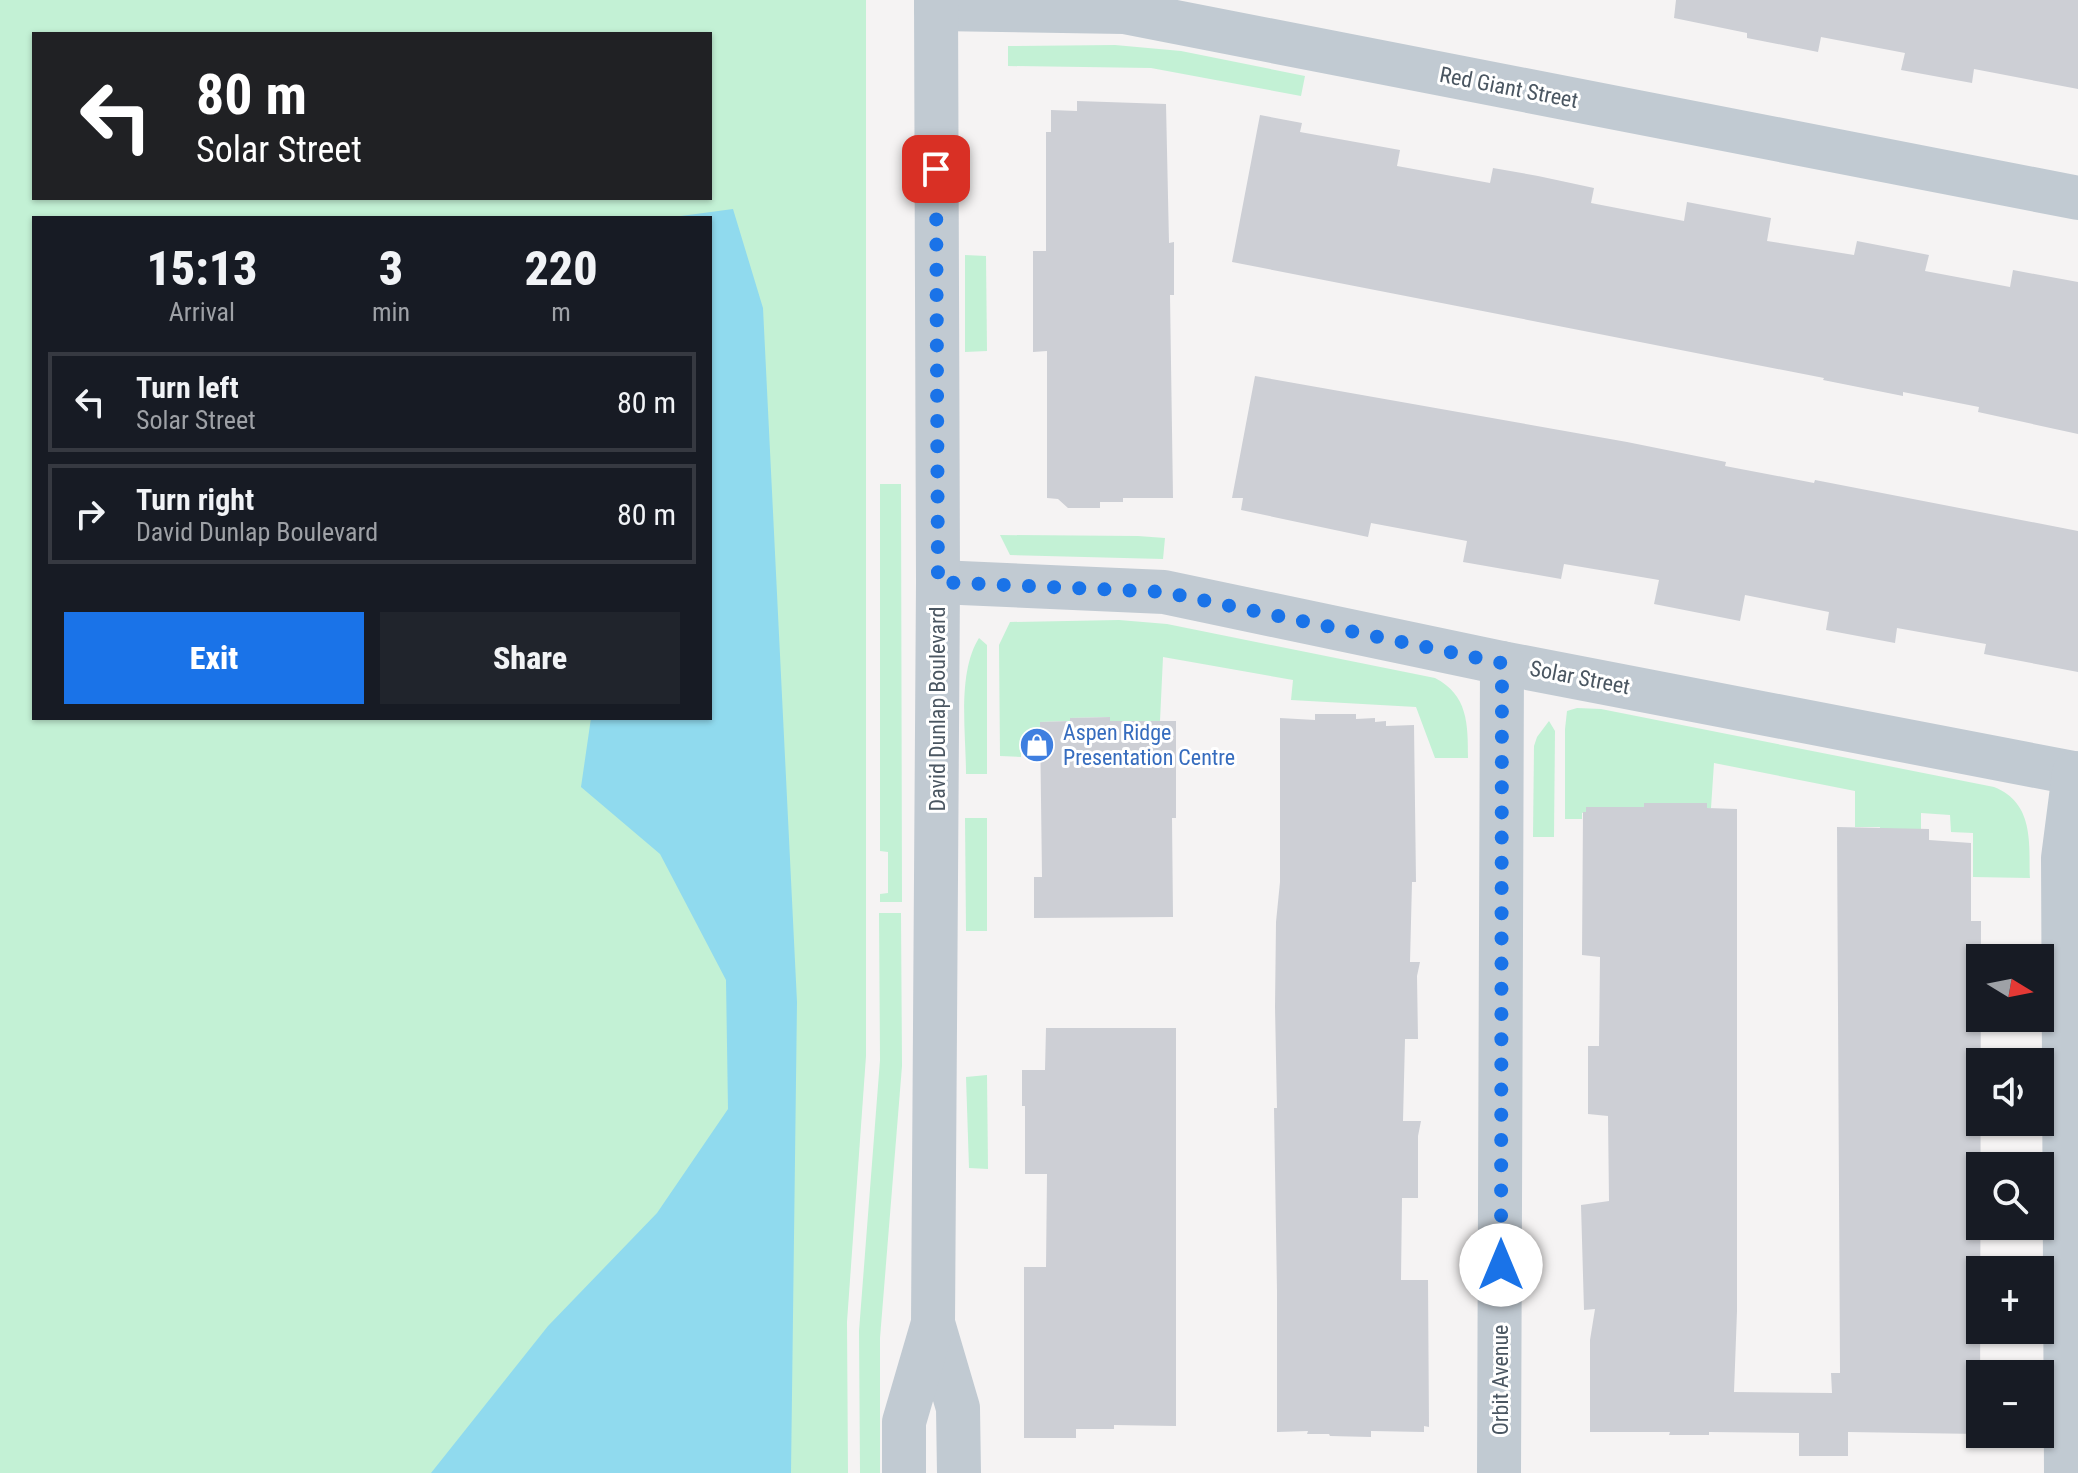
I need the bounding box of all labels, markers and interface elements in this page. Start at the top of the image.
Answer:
text: 80 m [196,62,307,128]
street label: Red Giant Street [1438,62,1580,113]
icon: left [64,64,168,168]
text: Solar Street [196,129,362,171]
pin [902,135,970,203]
icon: arrive [914,147,958,191]
text: 15:13 [146,240,258,297]
text: 3 [379,240,403,297]
text: 220 [524,240,598,297]
text: Arrival [169,297,235,327]
text: min [372,297,410,327]
text: m [551,297,571,327]
text: Turn left [136,370,239,405]
icon: left [68,380,112,424]
text: 80 m [617,385,676,420]
text: Solar Street [136,405,256,435]
text: Turn right [136,482,254,517]
icon: right [68,492,112,536]
text: 80 m [617,497,676,532]
text: David Dunlap Boulevard [136,517,378,547]
street label: David Dunlap Boulevard [925,607,950,811]
button: Exit [64,612,364,704]
button: Share [380,612,680,704]
street label: Solar Street [1528,656,1632,699]
place label: Aspen Ridge Presentation Centre [1063,720,1235,770]
shop icon: Aspen Ridge Presentation Centre [1018,726,1056,764]
north arrow [1966,944,2054,1032]
map controls [1966,944,2054,1448]
button: sound [1966,1048,2054,1136]
button: search [1966,1152,2054,1240]
position arrow [1459,1223,1543,1307]
button: + [1966,1256,2054,1344]
street label: Orbit Avenue [1488,1325,1513,1435]
button: − [1966,1360,2054,1448]

